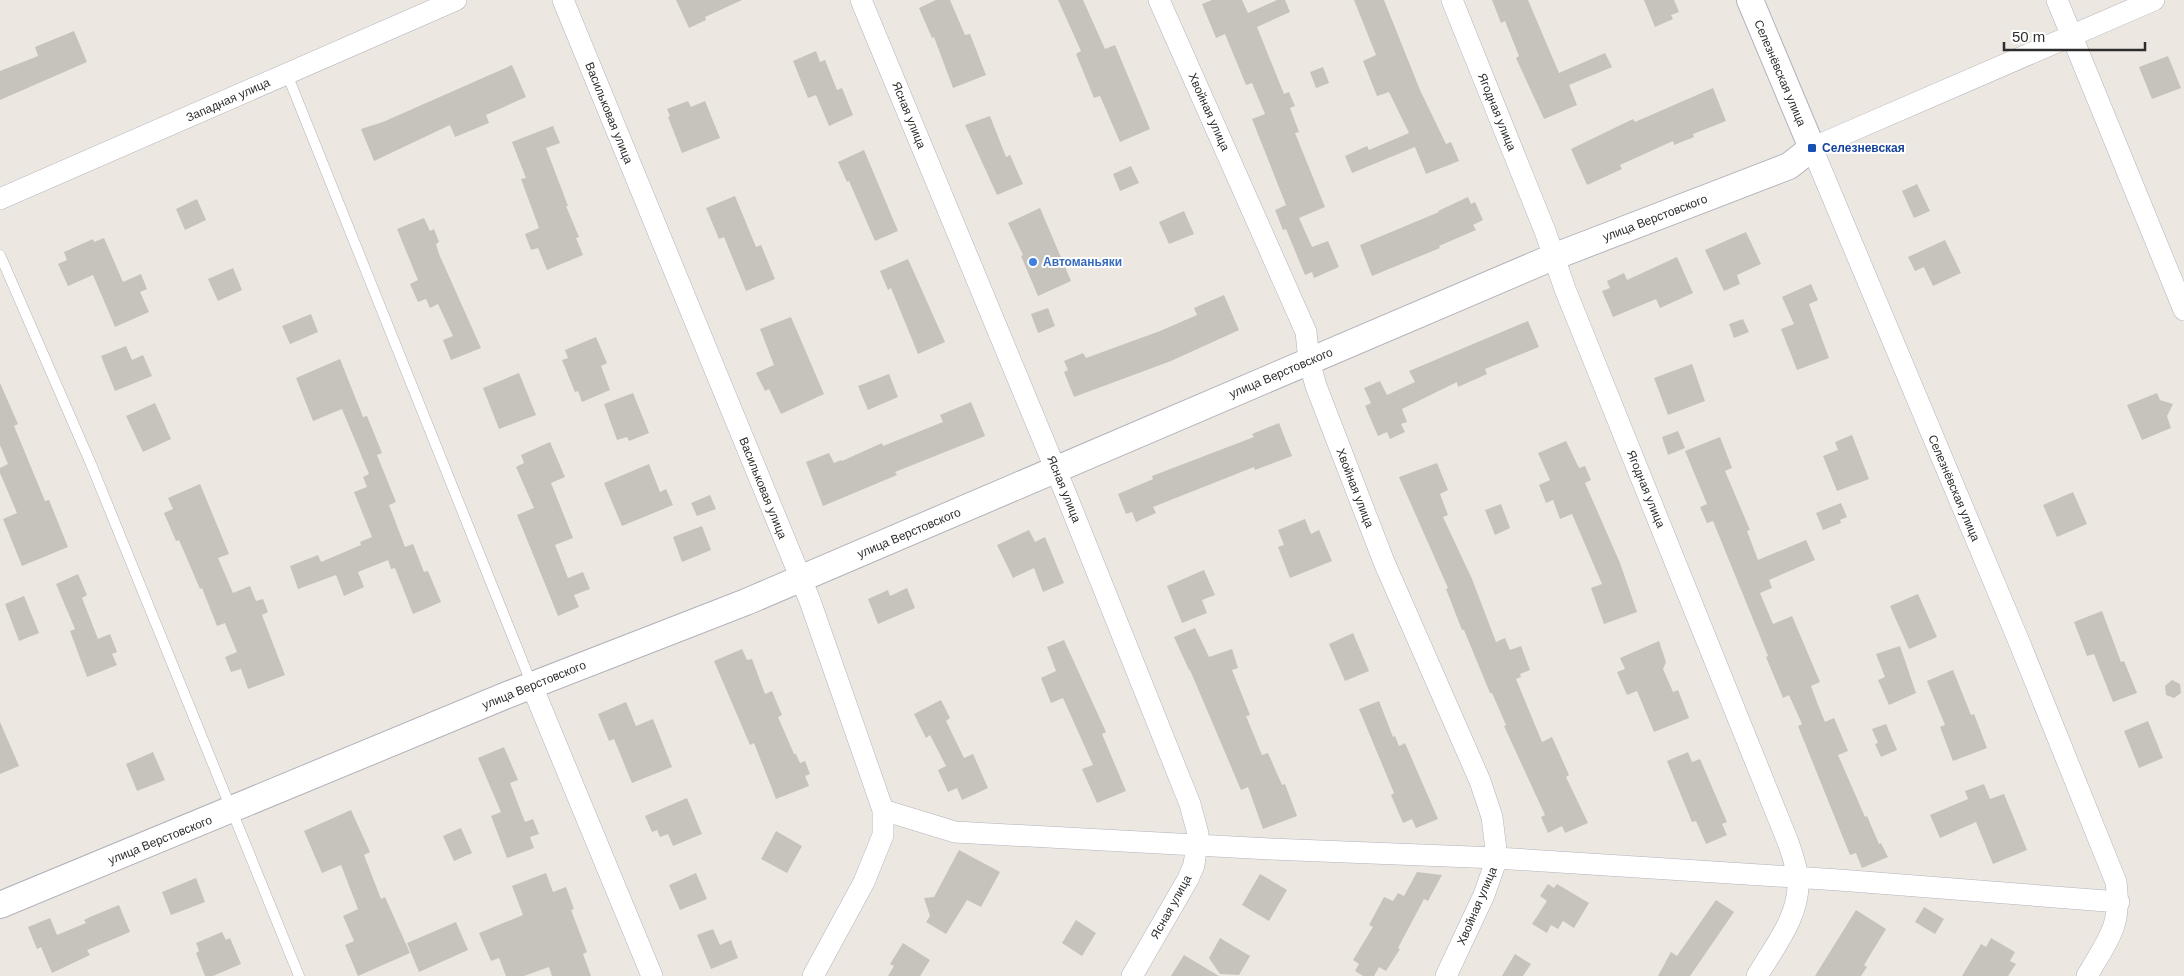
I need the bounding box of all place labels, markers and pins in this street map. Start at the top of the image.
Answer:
place label: Селезневская [1822,141,1905,155]
marker: Селезневская [1806,142,1818,154]
place label: Автоманьяки [1043,255,1122,269]
marker: Автоманьяки [1027,256,1039,268]

